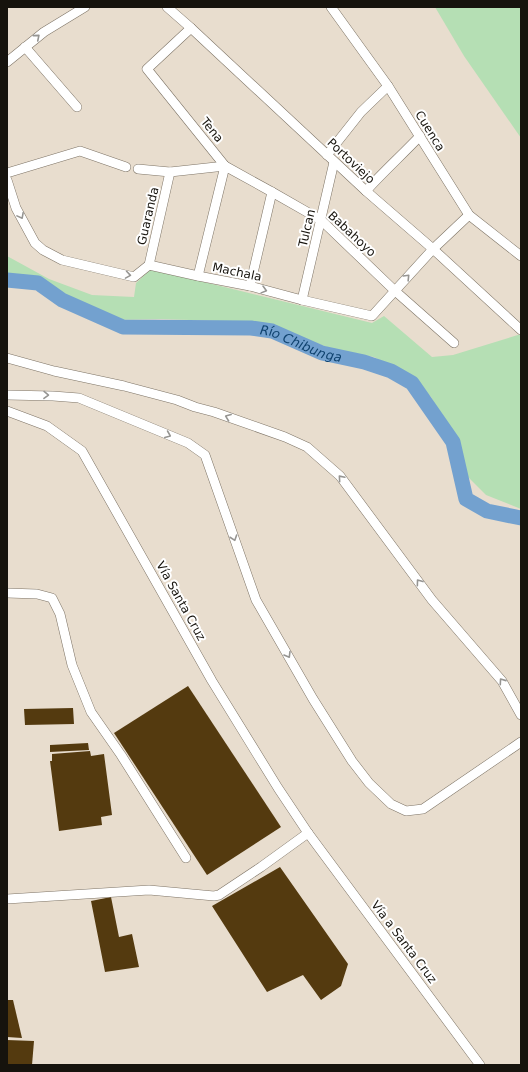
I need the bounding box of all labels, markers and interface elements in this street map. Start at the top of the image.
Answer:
one-way arrow [32,35,40,42]
street label: Cuenca [412,108,448,154]
street label: Tena [197,114,226,145]
street label: Portoviejo [324,136,378,186]
street label: Guaranda [135,186,161,246]
street label: Tulcan [296,208,318,249]
street label: Babahoyo [325,208,379,260]
one-way arrow [16,212,24,220]
street label: Machala [211,260,263,284]
one-way arrow [125,270,131,279]
one-way arrow [402,274,410,282]
one-way arrow [261,285,268,294]
water label: Río Chibunga [259,322,343,365]
one-way arrow [43,391,49,400]
one-way arrow [225,414,232,422]
one-way arrow [164,430,172,438]
one-way arrow [339,475,346,482]
one-way arrow [230,534,238,541]
street label: Vía Santa Cruz [153,559,209,643]
one-way arrow [417,579,424,586]
one-way arrow [283,651,290,658]
one-way arrow [500,679,507,686]
street label: Vía a Santa Cruz [368,898,440,986]

